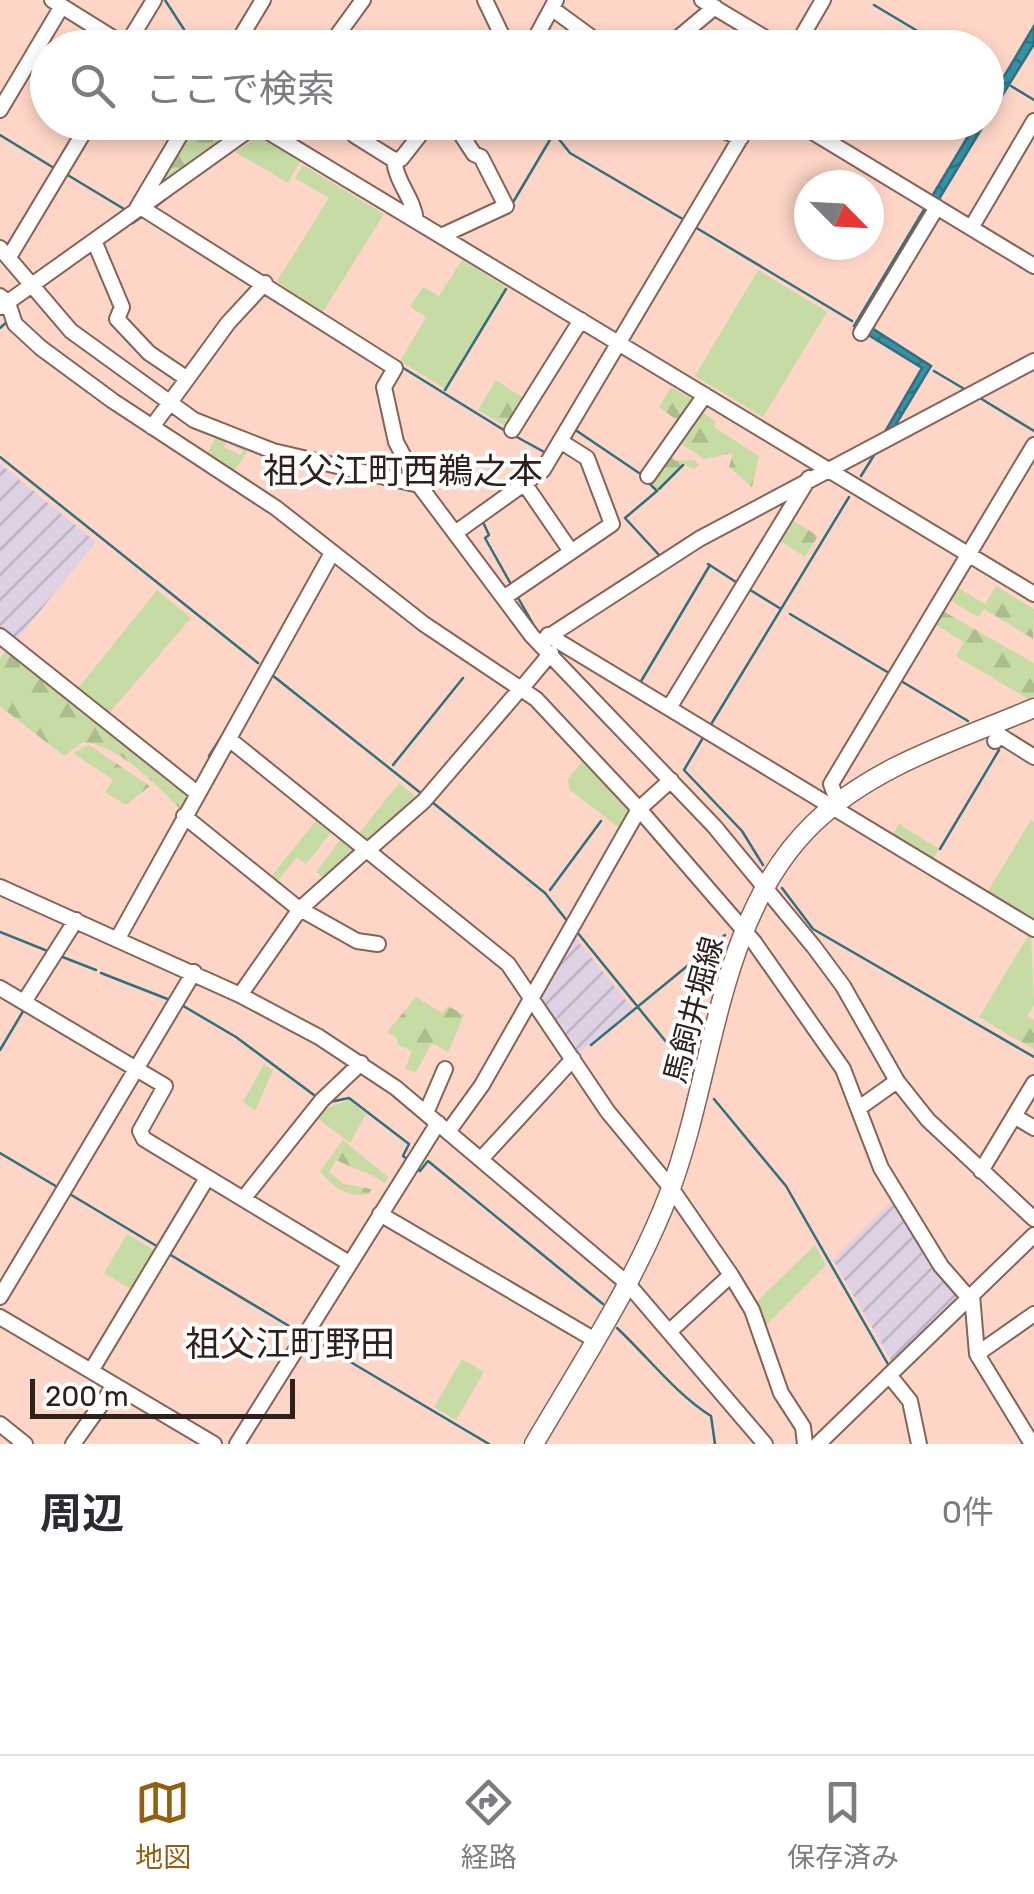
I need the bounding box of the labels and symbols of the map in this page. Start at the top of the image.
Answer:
north arrow [794,170,884,260]
district label: 祖父江町西鵜之本 [263,450,543,492]
street label: 馬飼井堀線 [657,933,731,1087]
district label: 祖父江町野田 [185,1323,395,1365]
scale bar [30,1374,295,1418]

